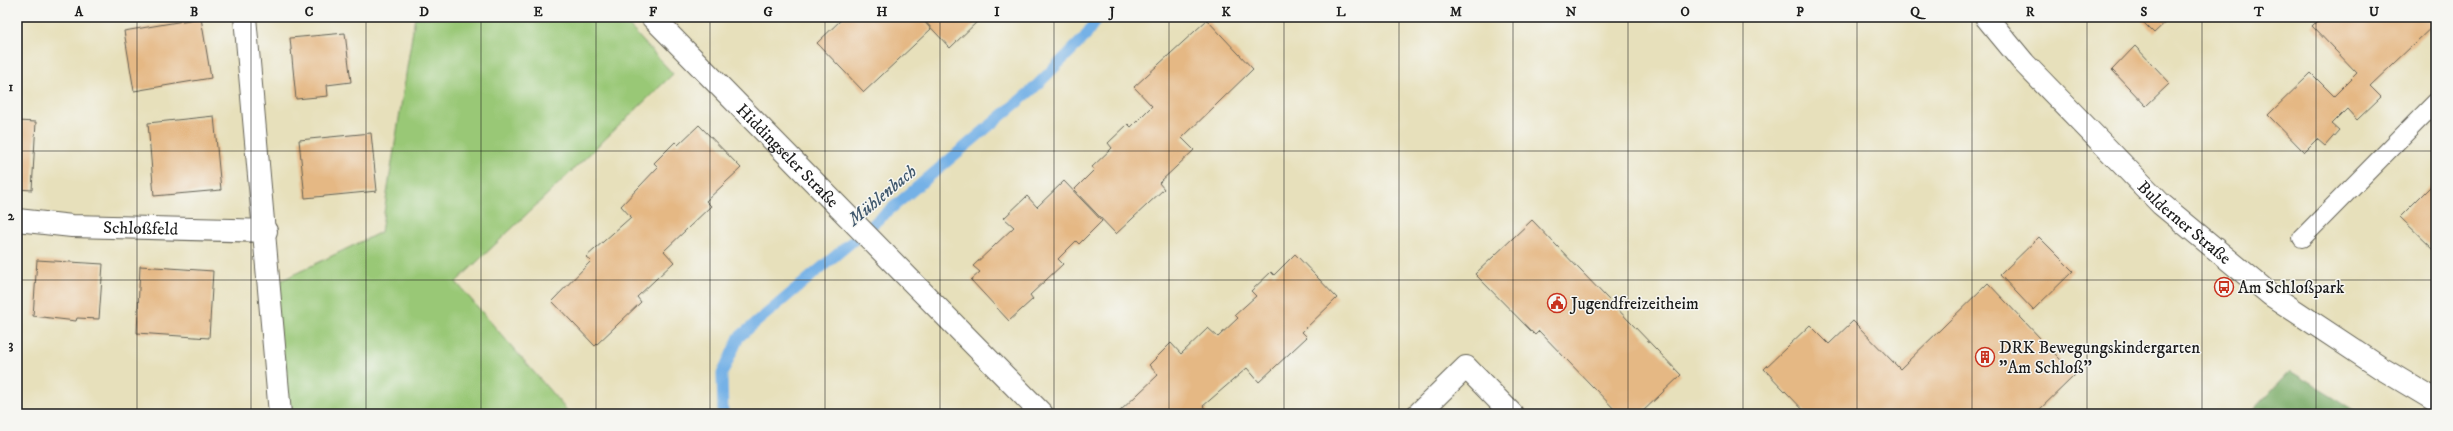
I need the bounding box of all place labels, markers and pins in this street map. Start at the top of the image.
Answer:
bus stop icon: Am Schloßpark [2213,276,2235,298]
place label: Am Schloßpark [2238,277,2345,299]
public building icon: Jugendfreizeitheim [1546,292,1568,314]
place label: Jugendfreizeitheim [1569,293,1699,315]
place label: DRK Bewegungskindergarten "Am Schloß" [1999,337,2200,379]
building icon: DRK Bewegungskindergarten "Am Schloß" [1974,346,1996,368]

